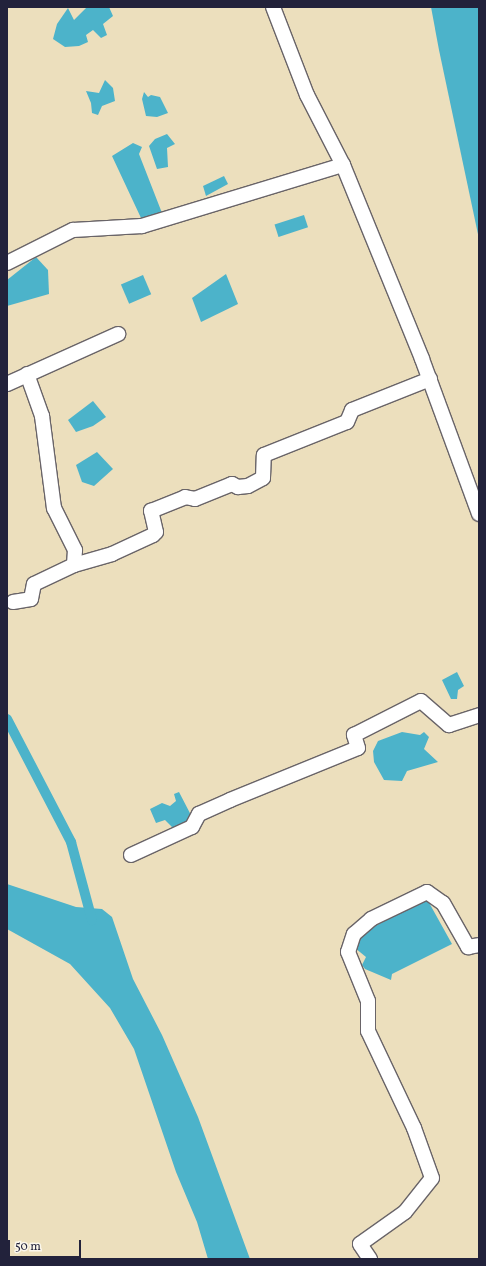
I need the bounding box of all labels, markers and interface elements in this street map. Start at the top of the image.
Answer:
scale bar [10,1232,83,1258]
text: 50 m [15,1239,41,1255]

